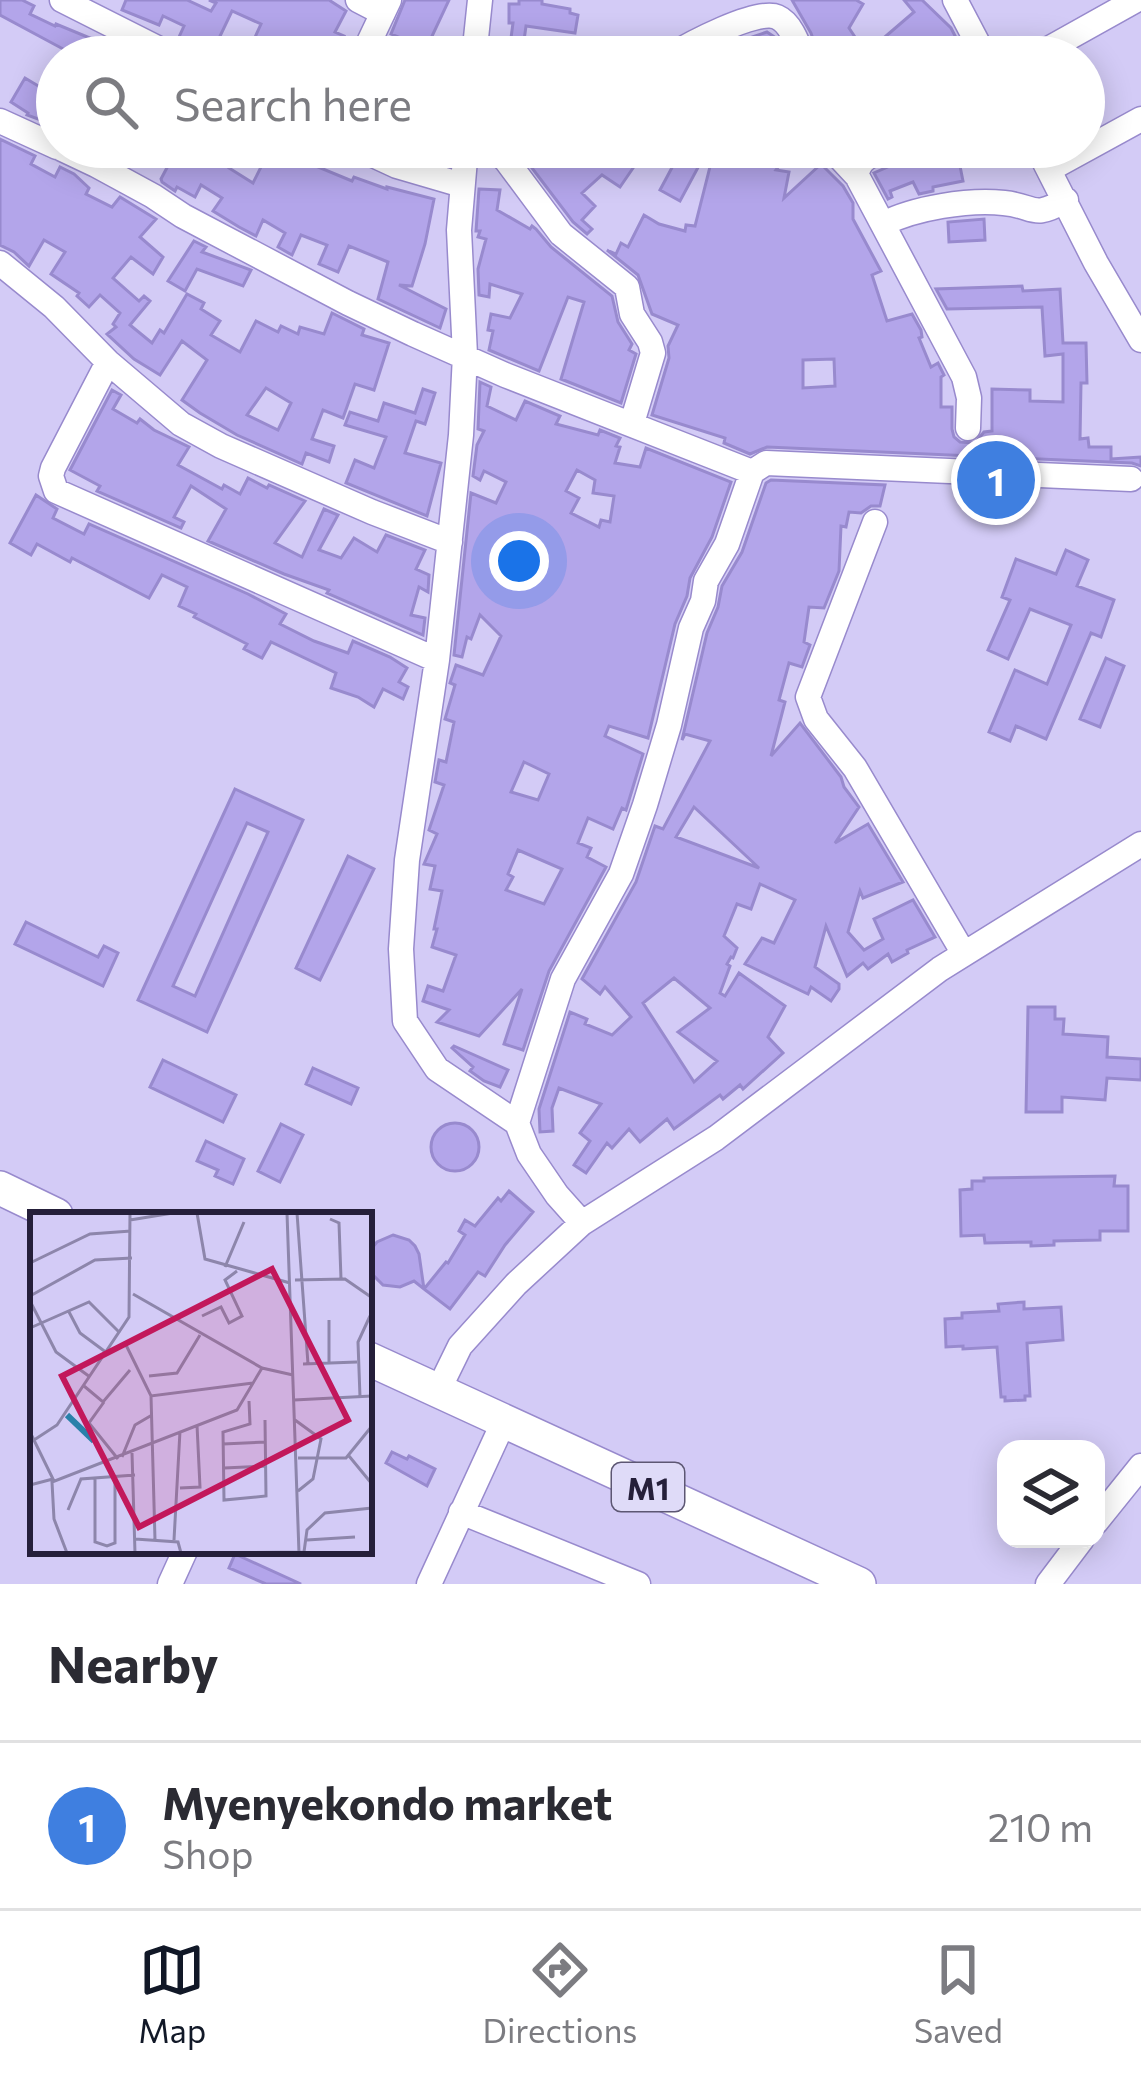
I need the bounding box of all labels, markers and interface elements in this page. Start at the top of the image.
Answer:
search box [36,36,1105,168]
icon: search [78,69,144,135]
text: Search here [174,75,412,130]
pin: 1 [957,435,1035,525]
your location [489,531,549,591]
inset map [30,1212,372,1554]
map controls [997,1440,1105,1548]
button: layers [997,1440,1105,1548]
road number: M1 [612,1463,684,1511]
text: Nearby [48,1631,218,1694]
text: Myenyekondo market [162,1774,612,1829]
text: 1 [78,1802,96,1850]
text: 210 m [988,1802,1093,1850]
text: Shop [162,1829,254,1877]
tab: Map [138,1937,206,2050]
tab: Directions [483,1937,637,2050]
tab: Saved [914,1937,1003,2050]

